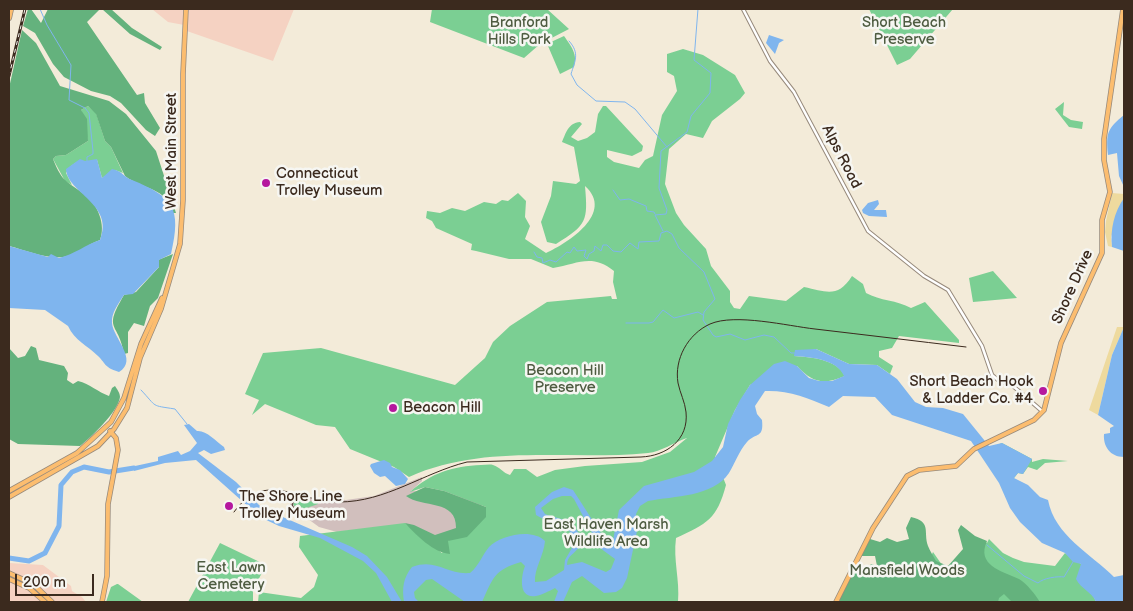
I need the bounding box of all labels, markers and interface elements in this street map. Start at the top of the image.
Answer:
park label: Branford Hills Park [488,14,550,49]
park label: Short Beach Preserve [862,14,946,49]
street label: West Main Street [163,93,181,209]
street label: Alps Road [817,122,865,192]
place label: Connecticut Trolley Museum [276,165,382,200]
marker: Connecticut Trolley Museum [260,177,272,189]
street label: Shore Drive [1049,247,1097,327]
park label: Beacon Hill Preserve [526,362,604,397]
place label: Short Beach Hook & Ladder Co. #4 [910,373,1033,408]
marker: Short Beach Hook & Ladder Co. #4 [1037,385,1049,397]
place label: Beacon Hill [403,399,481,417]
marker: Beacon Hill [387,402,399,414]
place label: The Shore Line Trolley Museum [239,488,345,523]
marker: The Shore Line Trolley Museum [223,500,235,512]
park label: East Haven Marsh Wildlife Area [544,516,668,551]
park label: East Lawn Cemetery [196,559,266,594]
park label: Mansfield Woods [849,562,965,580]
scale bar [18,564,96,596]
text: 200 m [23,573,66,592]

